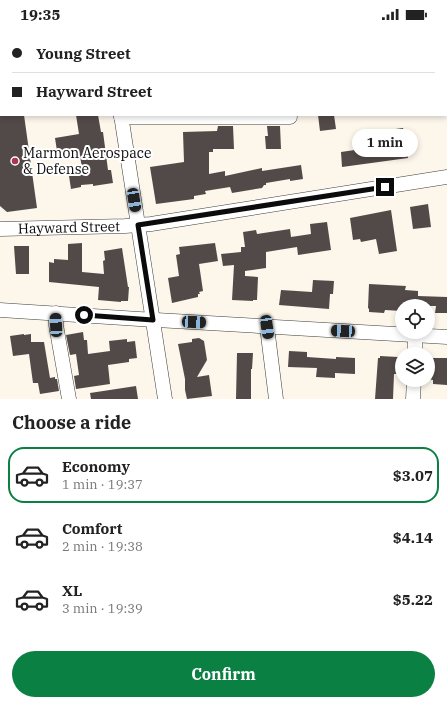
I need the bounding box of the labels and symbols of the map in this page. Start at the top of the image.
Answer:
callout: 1 min [352,129,418,157]
place label: Marmon Aerospace & Defense [23,144,151,178]
marker: Marmon Aerospace & Defense [10,156,20,166]
route end [376,178,394,196]
car [126,187,142,213]
street label: Hayward Street [18,217,120,238]
route start [75,306,93,324]
car [49,313,63,337]
car [259,314,275,340]
car [182,315,206,329]
car [331,324,355,338]

